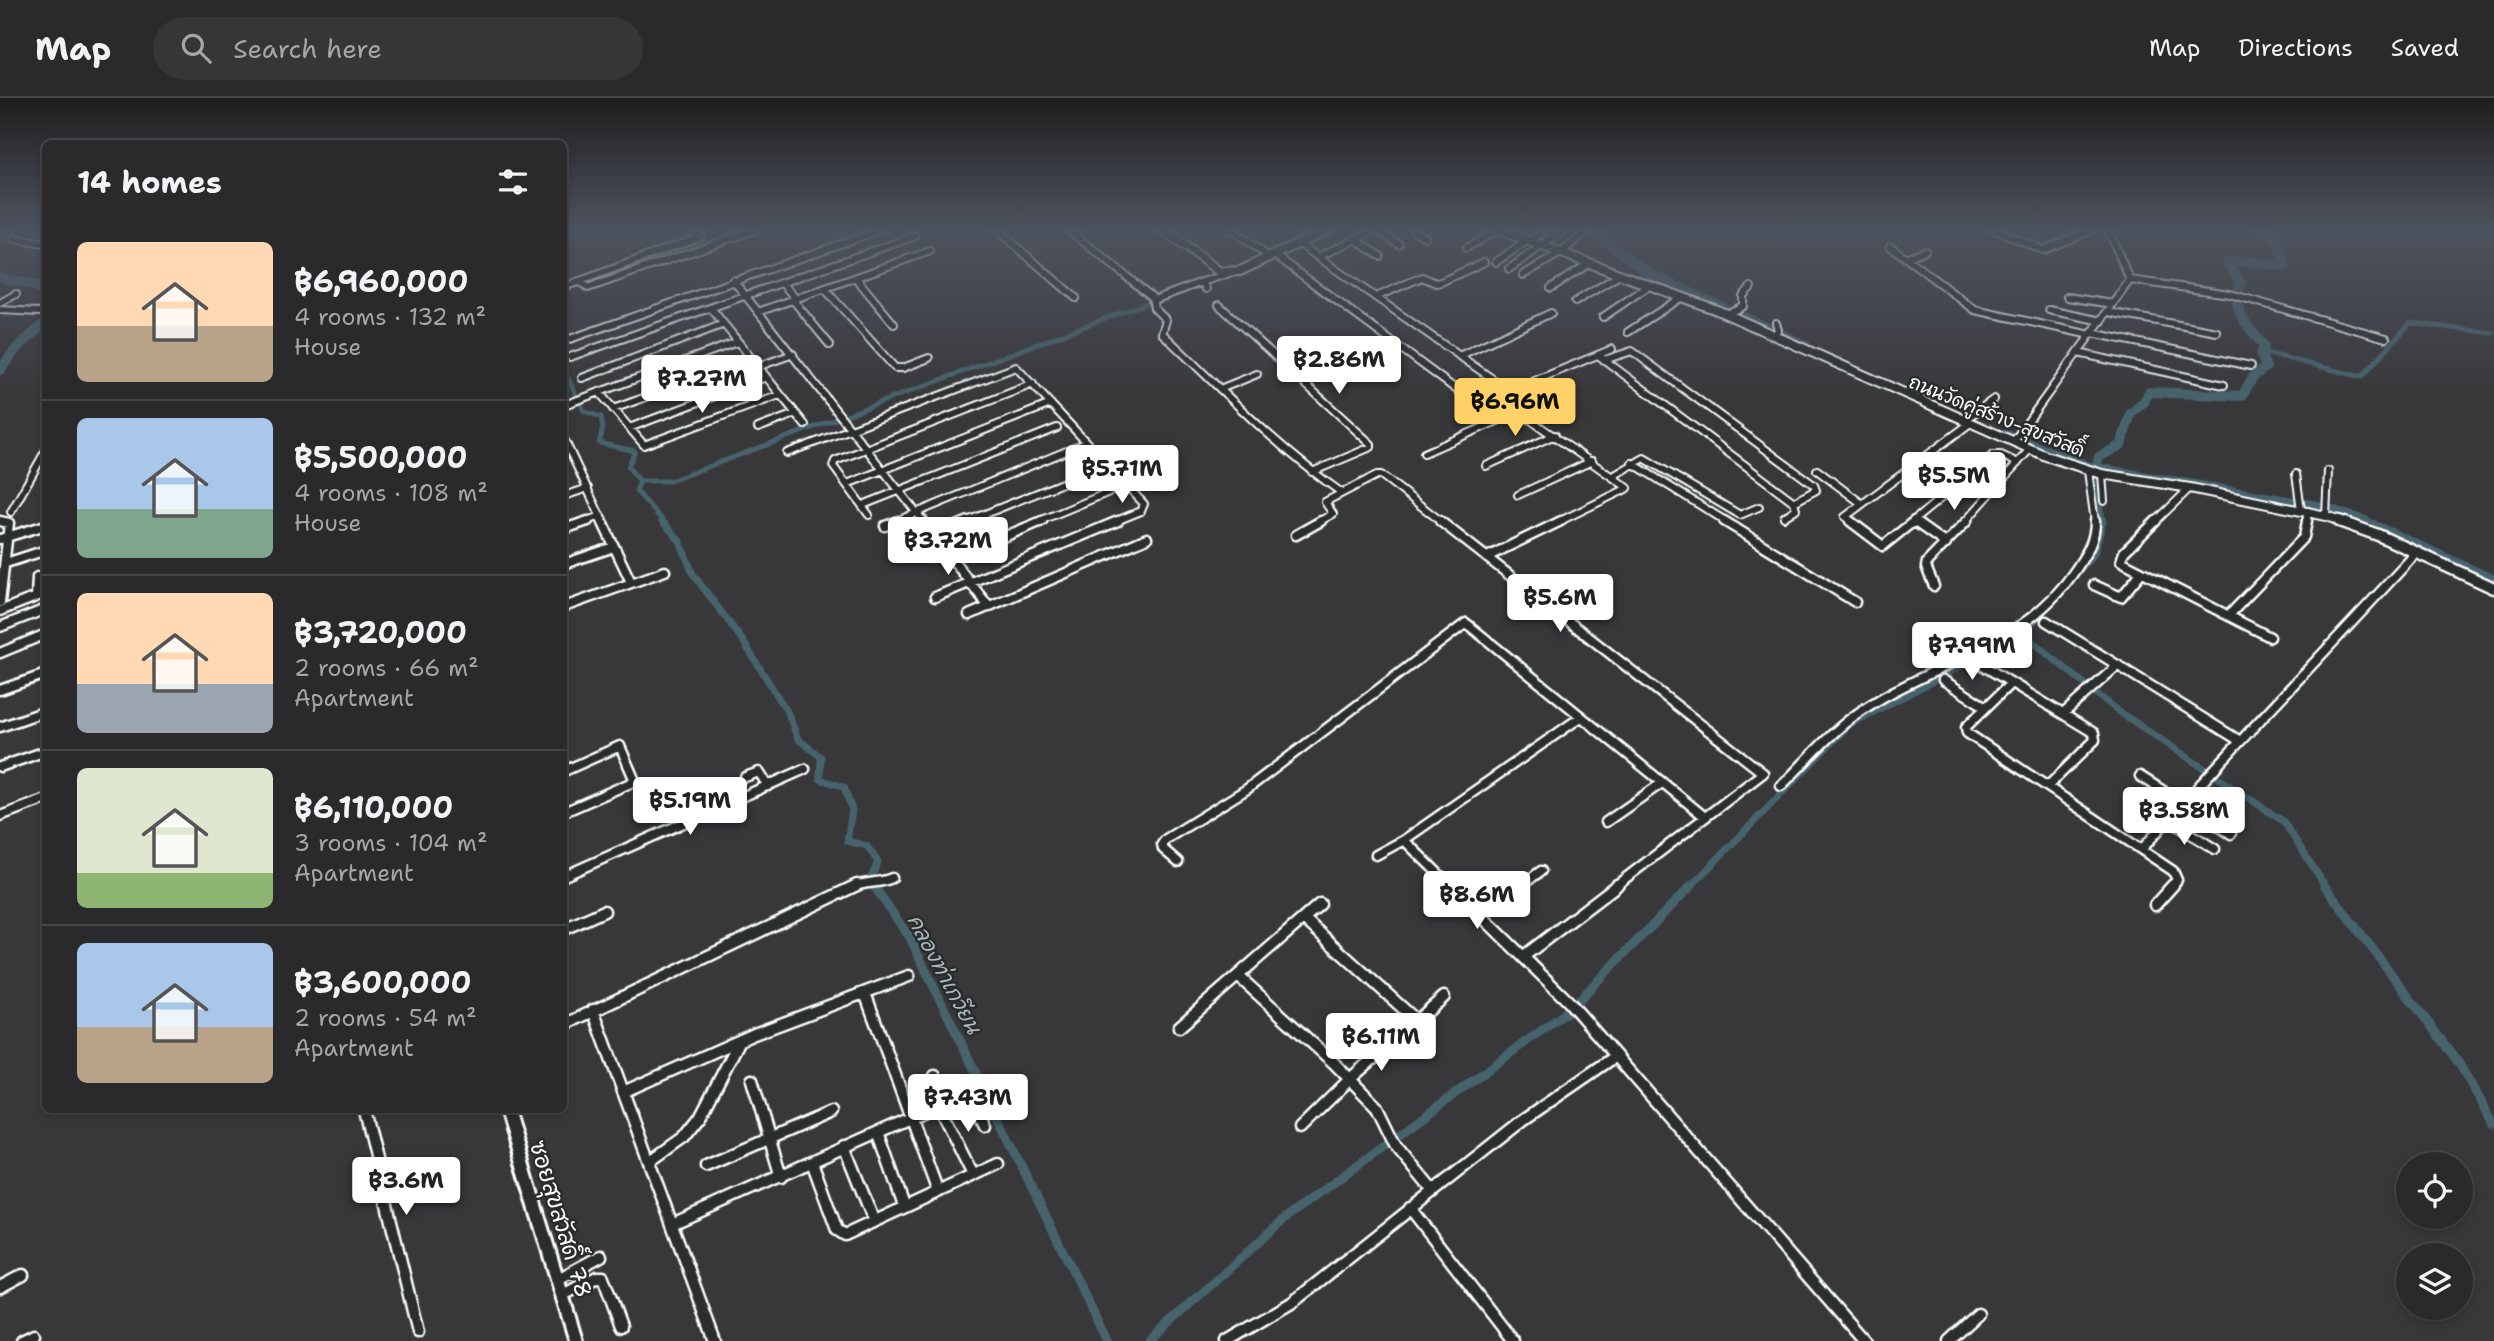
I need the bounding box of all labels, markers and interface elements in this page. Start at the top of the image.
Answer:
search box [153,17,643,80]
text: Map [35,26,111,71]
icon: search [177,29,215,67]
text: Search here [233,31,382,66]
text: Map [2149,32,2200,64]
text: Directions [2238,32,2353,64]
text: Saved [2391,32,2459,64]
text: 14 homes [77,162,222,203]
icon: filters [494,163,532,201]
text: ฿6,960,000 [294,261,469,302]
icon: home [133,270,217,354]
text: 4 rooms · 132 m² [294,302,486,332]
text: House [294,332,362,362]
pin: ฿2.86M [1282,336,1396,396]
text: ฿2.86M [1293,344,1385,374]
pin: ฿7.27M [645,356,759,415]
text: ฿7.27M [657,363,747,393]
street label: ถนนวัดคู่สร้าง-สุขสวัสดิ์ [1904,365,2090,465]
pin: ฿6.96M [1458,378,1572,438]
text: ฿6.96M [1470,386,1560,416]
text: ฿5,500,000 [294,437,468,478]
icon: home [133,446,217,530]
pin: ฿5.71M [1065,446,1179,505]
pin: ฿5.5M [1905,452,2003,512]
text: ฿5.71M [1081,453,1163,483]
text: ฿5.5M [1918,460,1990,490]
text: 4 rooms · 108 m² [294,478,488,508]
text: House [294,508,362,538]
pin: ฿3.72M [891,518,1005,577]
text: ฿3.72M [904,525,992,555]
pin: ฿5.6M [1511,574,1609,634]
text: ฿5.6M [1523,582,1597,612]
text: ฿3,720,000 [294,612,467,653]
icon: home [133,621,217,705]
pin: ฿7.99M [1915,622,2029,682]
text: ฿7.99M [1928,630,2016,660]
text: 2 rooms · 66 m² [294,653,479,683]
text: Apartment [294,683,414,713]
pin: ฿5.19M [633,778,747,837]
text: ฿5.19M [649,785,731,815]
text: ฿6,110,000 [294,787,453,828]
pin: ฿3.58M [2127,788,2241,847]
text: ฿3.58M [2139,795,2229,825]
icon: home [133,796,217,880]
text: 3 rooms · 104 m² [294,828,487,858]
text: Apartment [294,858,414,888]
pin: ฿8.6M [1428,872,1526,931]
text: ฿8.6M [1439,879,1515,909]
water label: คลองท่าเกวียน [901,909,988,1040]
text: ฿3,600,000 [294,962,472,1003]
icon: home [133,971,217,1055]
text: 2 rooms · 54 m² [294,1003,477,1033]
pin: ฿6.11M [1324,1014,1438,1073]
text: ฿6.11M [1342,1021,1420,1051]
text: Apartment [294,1033,414,1063]
pin: ฿7.43M [911,1074,1025,1134]
text: ฿7.43M [924,1082,1012,1112]
street label: ซอยสุขสวัสดิ์ 78 [520,1135,606,1302]
map controls [2396,1152,2473,1320]
button: locate [2396,1152,2473,1229]
pin: ฿3.6M [357,1158,455,1217]
text: ฿3.6M [368,1165,444,1195]
button: layers [2396,1243,2473,1320]

